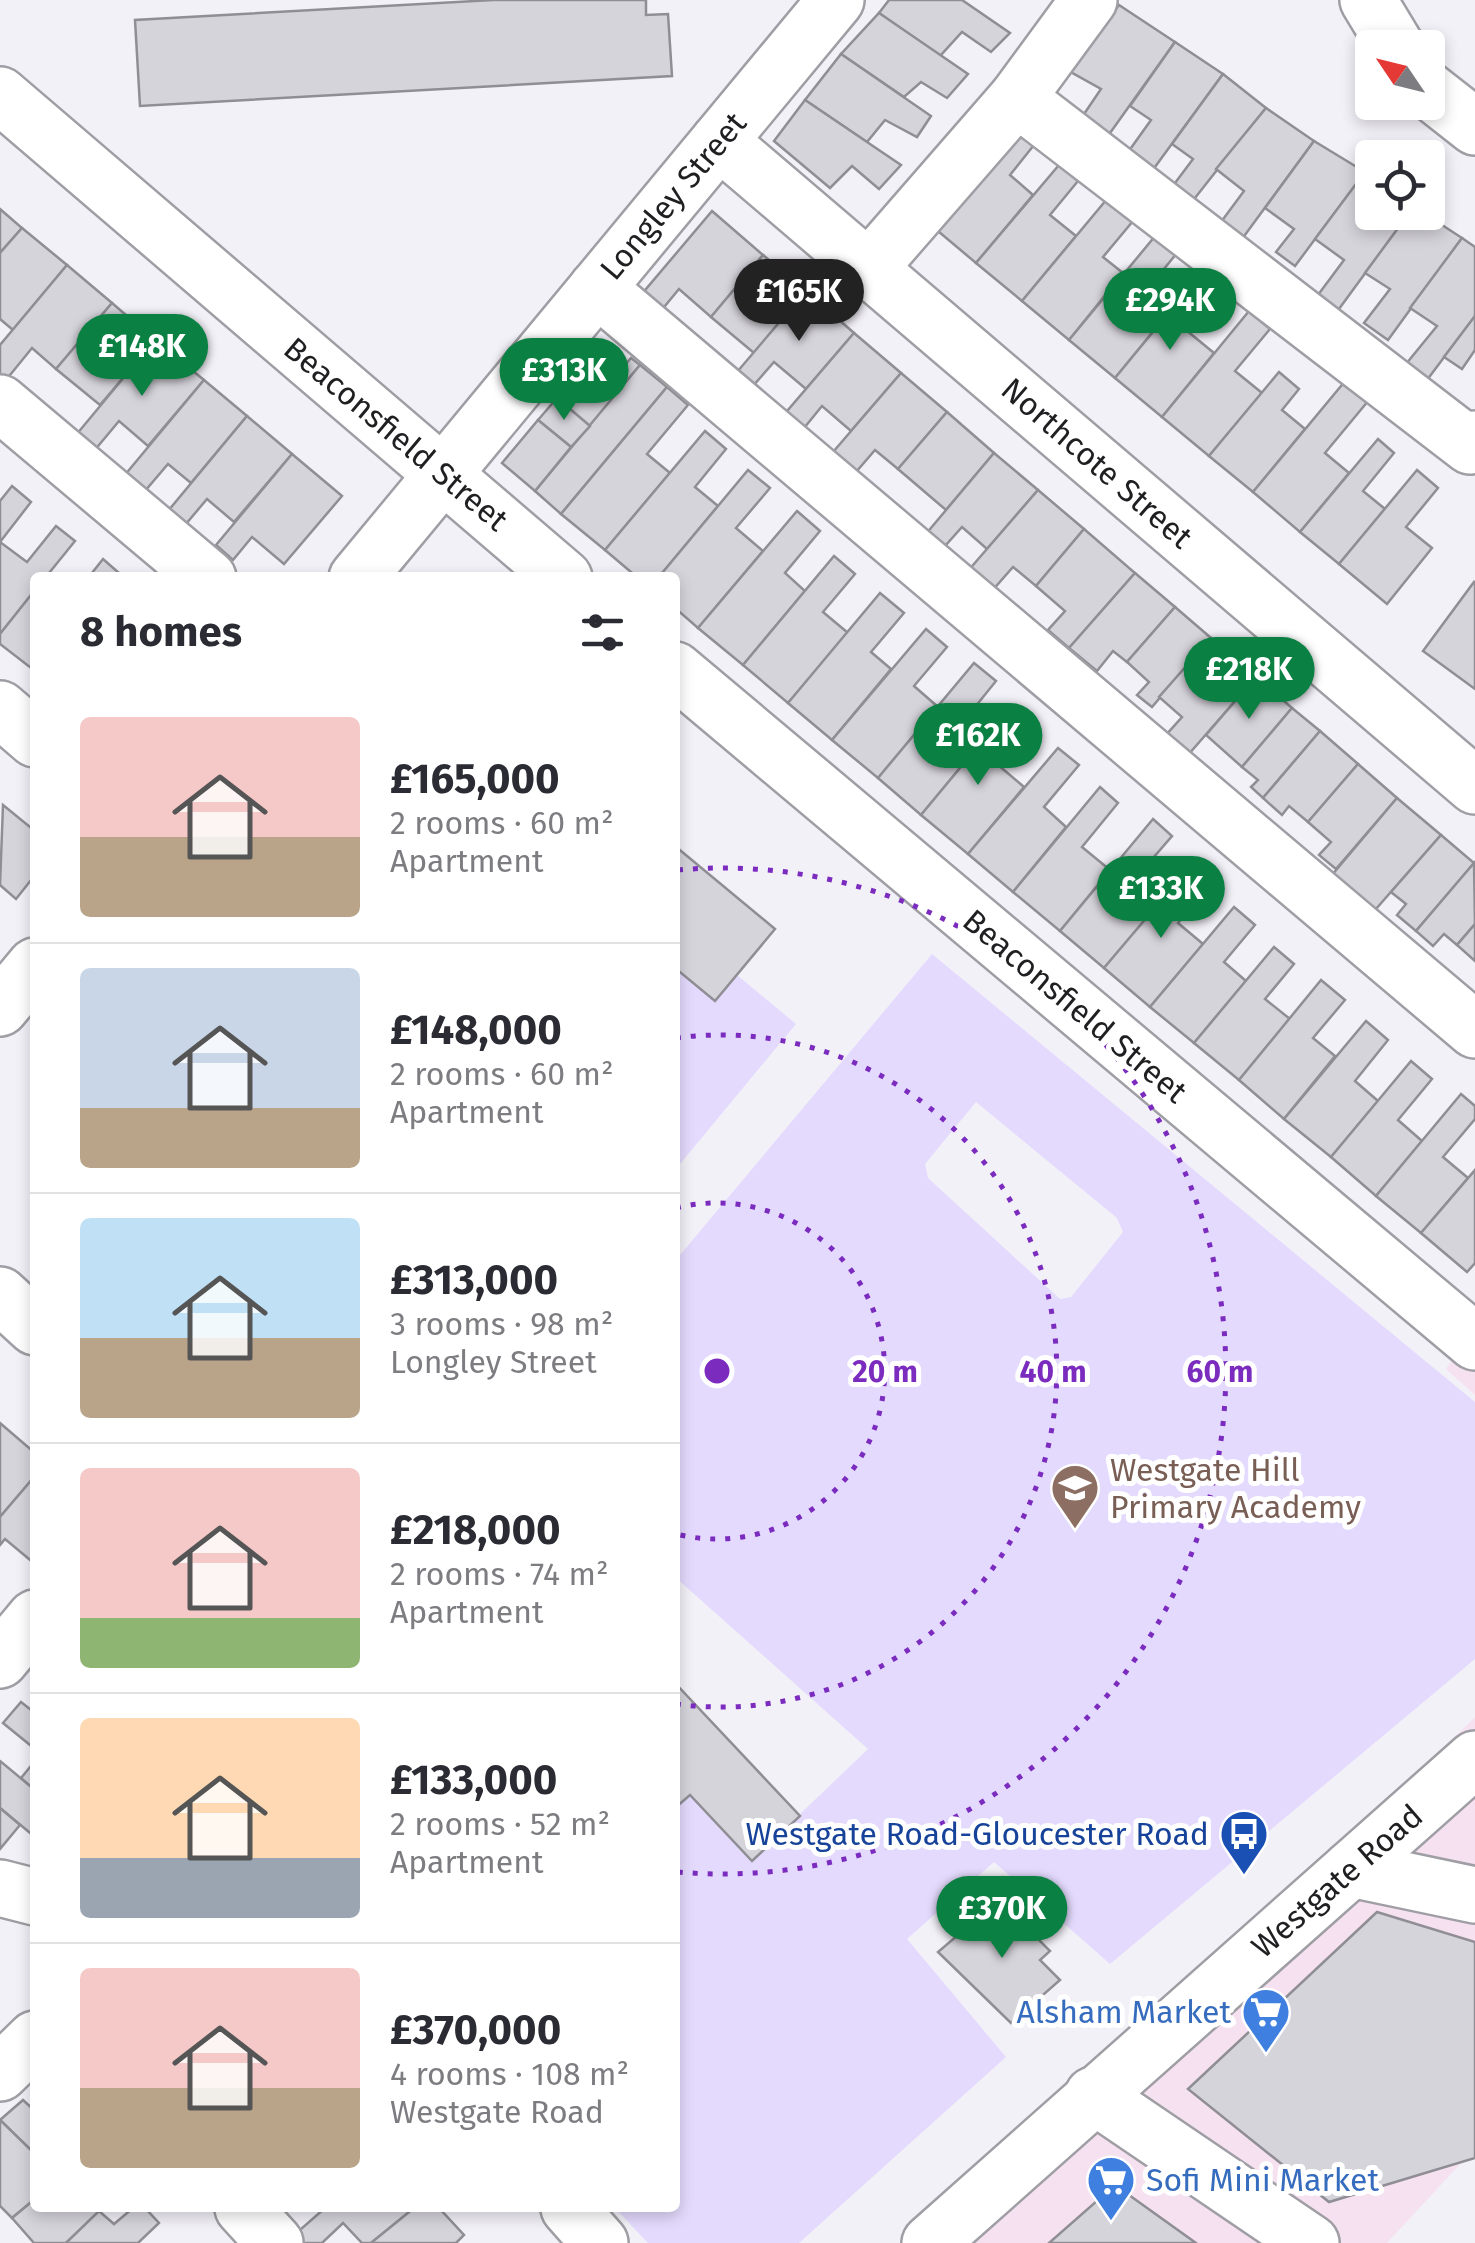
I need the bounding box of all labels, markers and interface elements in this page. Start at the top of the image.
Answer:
north arrow [1355,30,1445,120]
map controls [1355,30,1445,230]
street label: Longley Street [592,104,754,287]
button: locate [1355,140,1445,230]
pin: £165K [729,259,869,344]
pin: £294K [1100,268,1240,353]
text: £165K [756,272,842,310]
text: £294K [1125,281,1215,319]
pin: £148K [72,314,212,399]
text: £148K [98,327,186,365]
street label: Beaconsfield Street [276,329,516,539]
pin: £313K [494,338,634,423]
text: £313K [522,351,606,389]
street label: Northcote Street [994,370,1200,556]
icon: filters [575,605,630,660]
text: 8 homes [80,607,242,657]
pin: £218K [1179,637,1319,722]
text: £218K [1206,650,1292,688]
pin: £162K [908,703,1048,788]
text: £162K [935,716,1021,754]
text: £165,000 [390,754,560,804]
icon: home [160,757,280,877]
text: 2 rooms · 60 m² [390,804,614,842]
text: Apartment [390,842,544,880]
pin: £133K [1091,856,1231,941]
text: £133K [1119,869,1203,907]
street label: Beaconsfield Street [955,901,1195,1111]
text: £148,000 [390,1005,562,1055]
icon: home [160,1008,280,1128]
text: 2 rooms · 60 m² [390,1055,614,1093]
text: Apartment [390,1093,544,1131]
text: £313,000 [390,1255,558,1305]
icon: home [160,1258,280,1378]
text: 3 rooms · 98 m² [390,1305,613,1343]
text: Longley Street [390,1343,597,1381]
centre of rings [699,1353,735,1389]
text: 20 m [852,1354,918,1390]
text: 40 m [1020,1354,1086,1390]
text: 60 m [1187,1354,1253,1390]
place label: Westgate Hill Primary Academy [1110,1451,1361,1526]
school or university icon: Westgate Hill Primary Academy [1049,1462,1101,1530]
text: £218,000 [390,1505,561,1555]
icon: home [160,1508,280,1628]
text: 2 rooms · 74 m² [390,1555,609,1593]
text: Apartment [390,1593,544,1631]
text: £133,000 [390,1755,557,1805]
icon: home [160,1758,280,1878]
street label: Westgate Road [1244,1797,1430,1965]
text: 2 rooms · 52 m² [390,1805,610,1843]
bus stop icon: Westgate Road-Gloucester Road [1218,1808,1270,1876]
place label: Westgate Road-Gloucester Road [745,1815,1209,1853]
text: Apartment [390,1843,544,1881]
pin: £370K [932,1876,1072,1961]
text: £370K [958,1889,1046,1927]
supermarket icon: Alsham Market [1240,1986,1292,2054]
place label: Alsham Market [1017,1993,1231,2031]
text: £370,000 [390,2005,561,2055]
icon: home [160,2008,280,2128]
text: 4 rooms · 108 m² [390,2055,629,2093]
text: Westgate Road [390,2093,604,2131]
supermarket icon: Sofi Mini Market [1085,2154,1137,2222]
place label: Sofi Mini Market [1146,2161,1379,2199]

